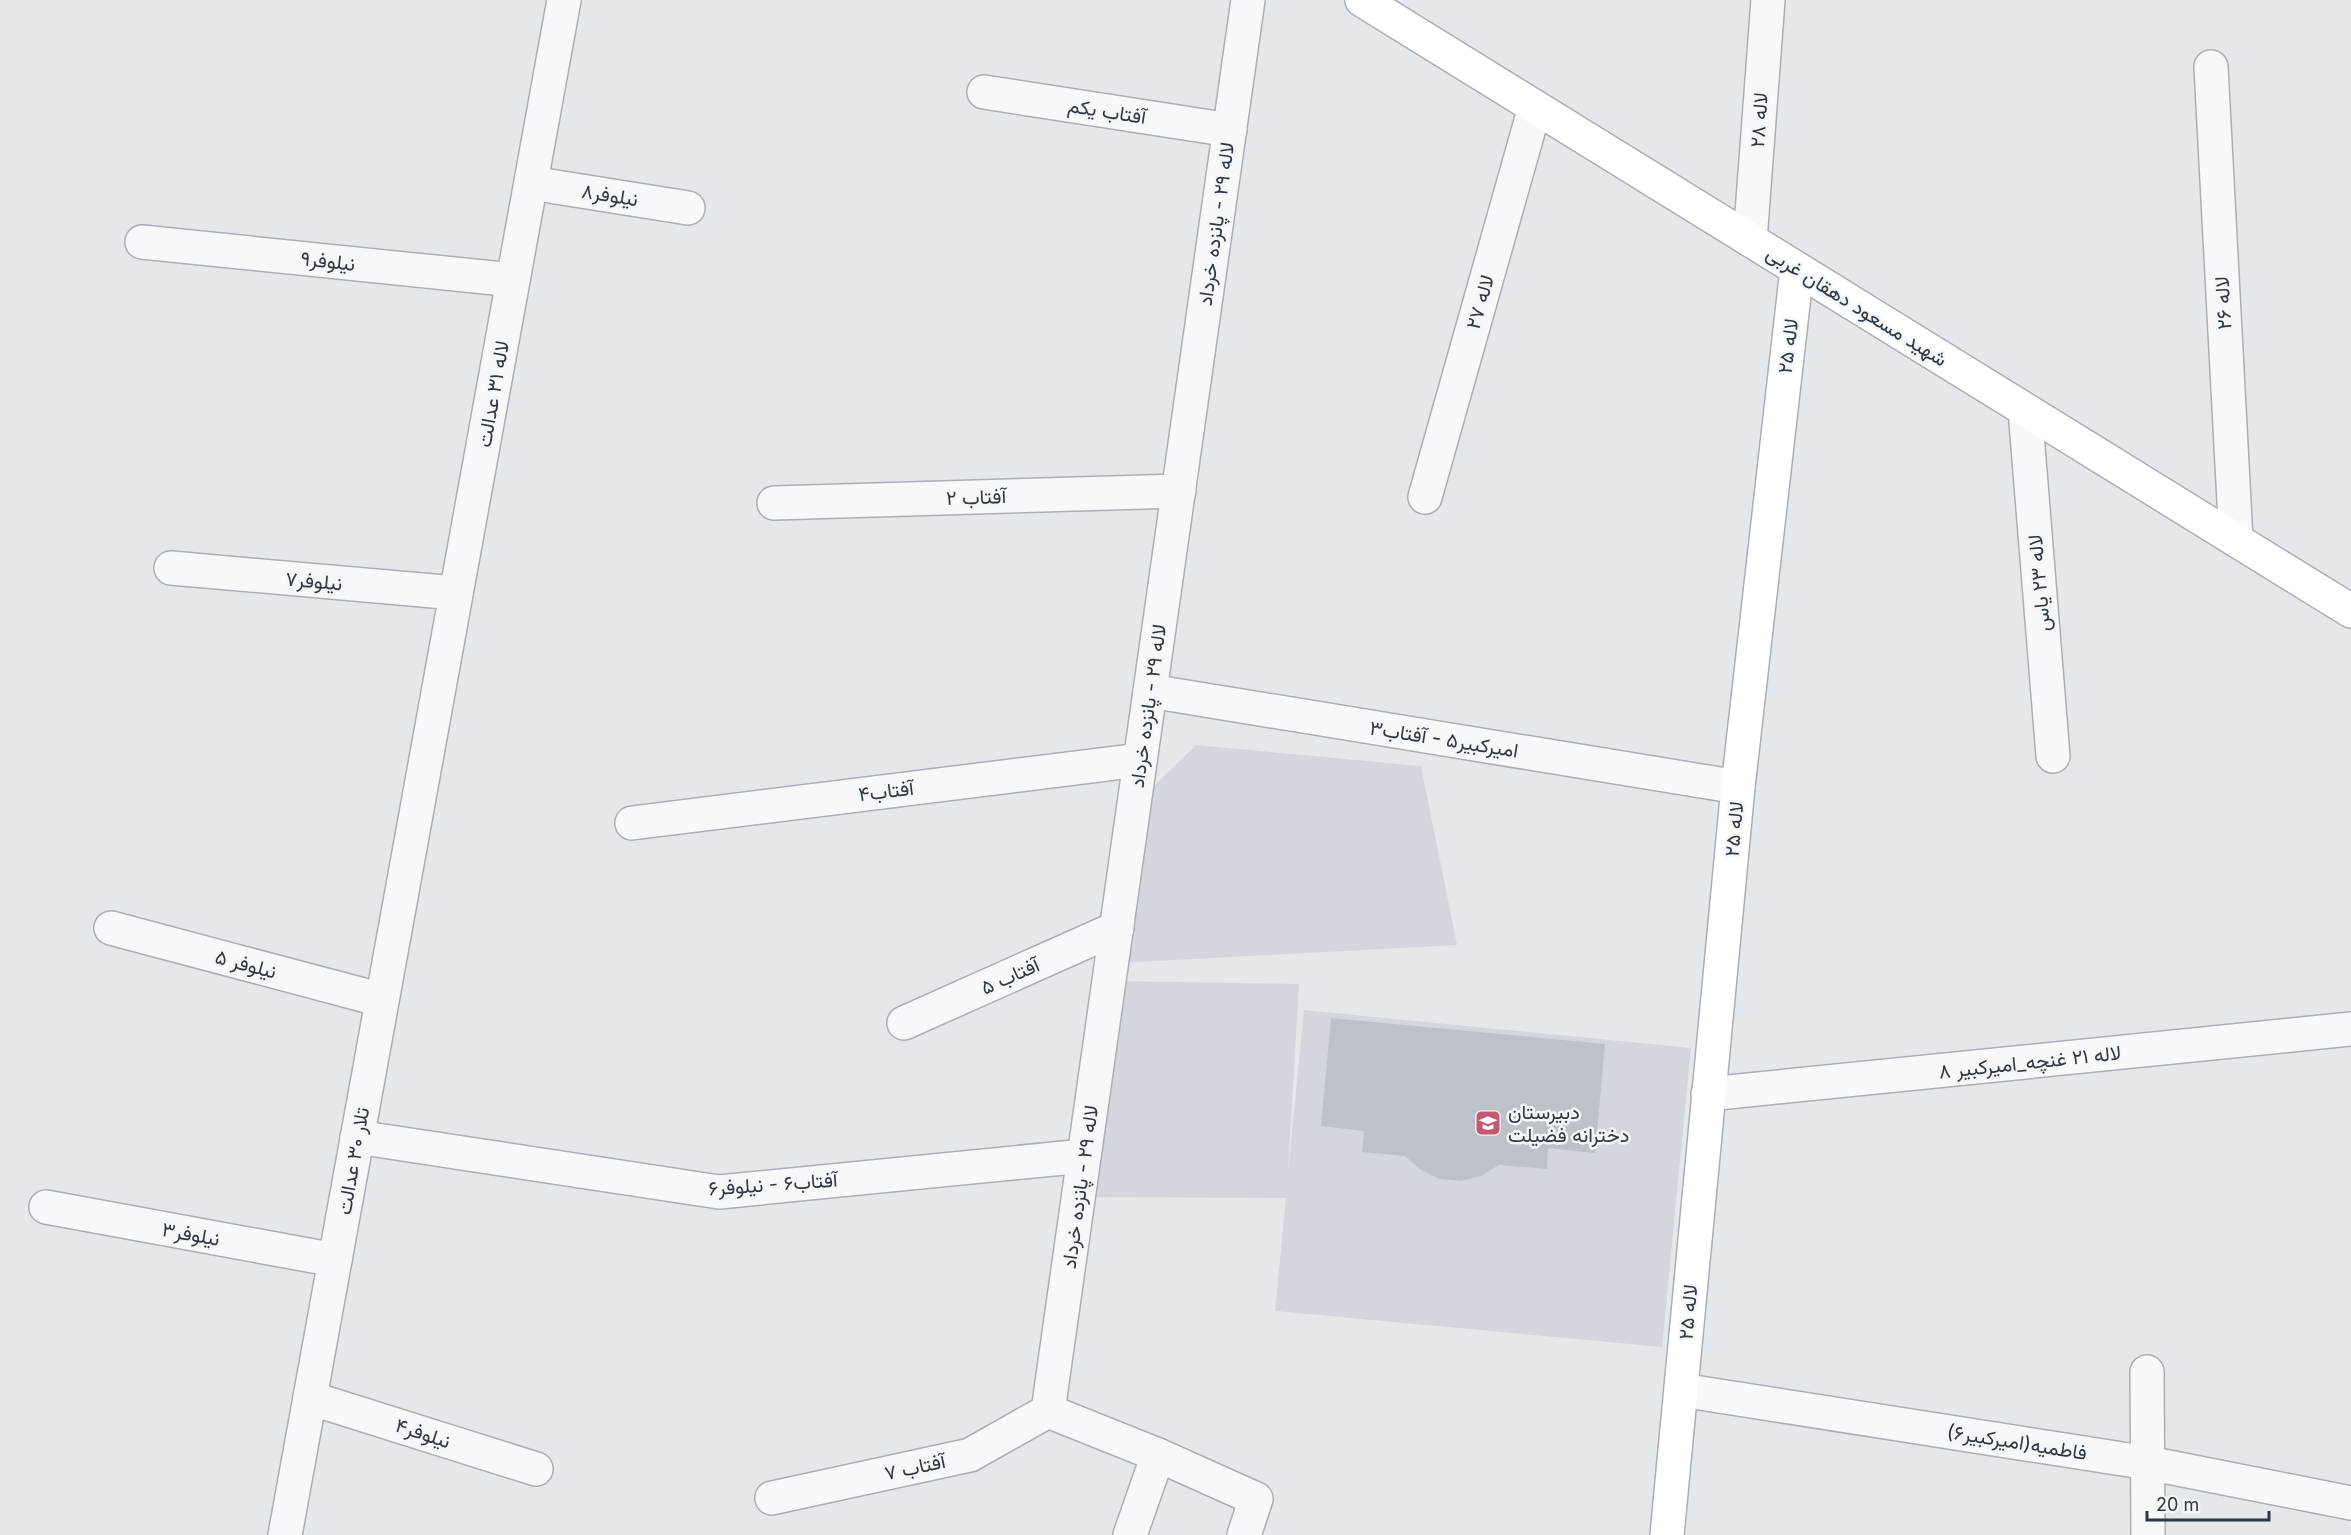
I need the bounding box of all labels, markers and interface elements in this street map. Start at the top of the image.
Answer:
street label: لاله ۲۸ [1745,92,1773,148]
street label: آفتاب یکم [1066,93,1149,130]
street label: لاله ۲۹ - پانزده خرداد [1193,141,1241,308]
street label: نیلوفر۸ [580,179,640,212]
street label: شهید مسعود دهقان غربی [1762,241,1952,372]
street label: نیلوفر۹ [299,246,356,277]
street label: لاله ۲۷ [1461,272,1499,332]
street label: لاله ۲۶ [2210,276,2236,330]
street label: لاله ۲۵ [1773,317,1803,375]
street label: لاله ۳۱ عدالت [472,339,514,449]
street label: آفتاب ۲ [945,484,1008,510]
street label: لاله ۲۳ یاس [2023,533,2055,633]
street label: نیلوفر۷ [285,567,343,596]
street label: لاله ۲۹ - پانزده خرداد [1125,623,1173,790]
street label: امیرکبیر۵ - آفتاب۳ [1368,715,1520,764]
street label: آفتاب۴ [857,776,916,806]
street label: لاله ۲۵ [1720,800,1748,858]
street label: نیلوفر ۵ [212,944,279,985]
street label: آفتاب ۵ [977,952,1044,999]
street label: لاله ۲۱ غنچه_امیرکبیر ۸ [1938,1040,2123,1086]
place label: دبیرستان دخترانه فضیلت [1508,1100,1629,1148]
street label: لاله ۲۹ - پانزده خرداد [1057,1104,1105,1271]
street label: تلار ۳۰ عدالت [332,1106,375,1217]
school or university icon: دبیرستان دخترانه فضیلت [1473,1108,1503,1138]
street label: آفتاب۶ - نیلوفر۶ [708,1167,840,1201]
street label: نیلوفر۳ [160,1217,222,1252]
street label: لاله ۲۵ [1674,1283,1702,1341]
street label: نیلوفر۴ [392,1413,454,1454]
street label: فاطمیه(امیرکبیر۶) [1945,1419,2089,1466]
street label: آفتاب ۷ [882,1449,949,1485]
scale bar [2147,1484,2268,1522]
text: 20 m [2156,1494,2199,1515]

